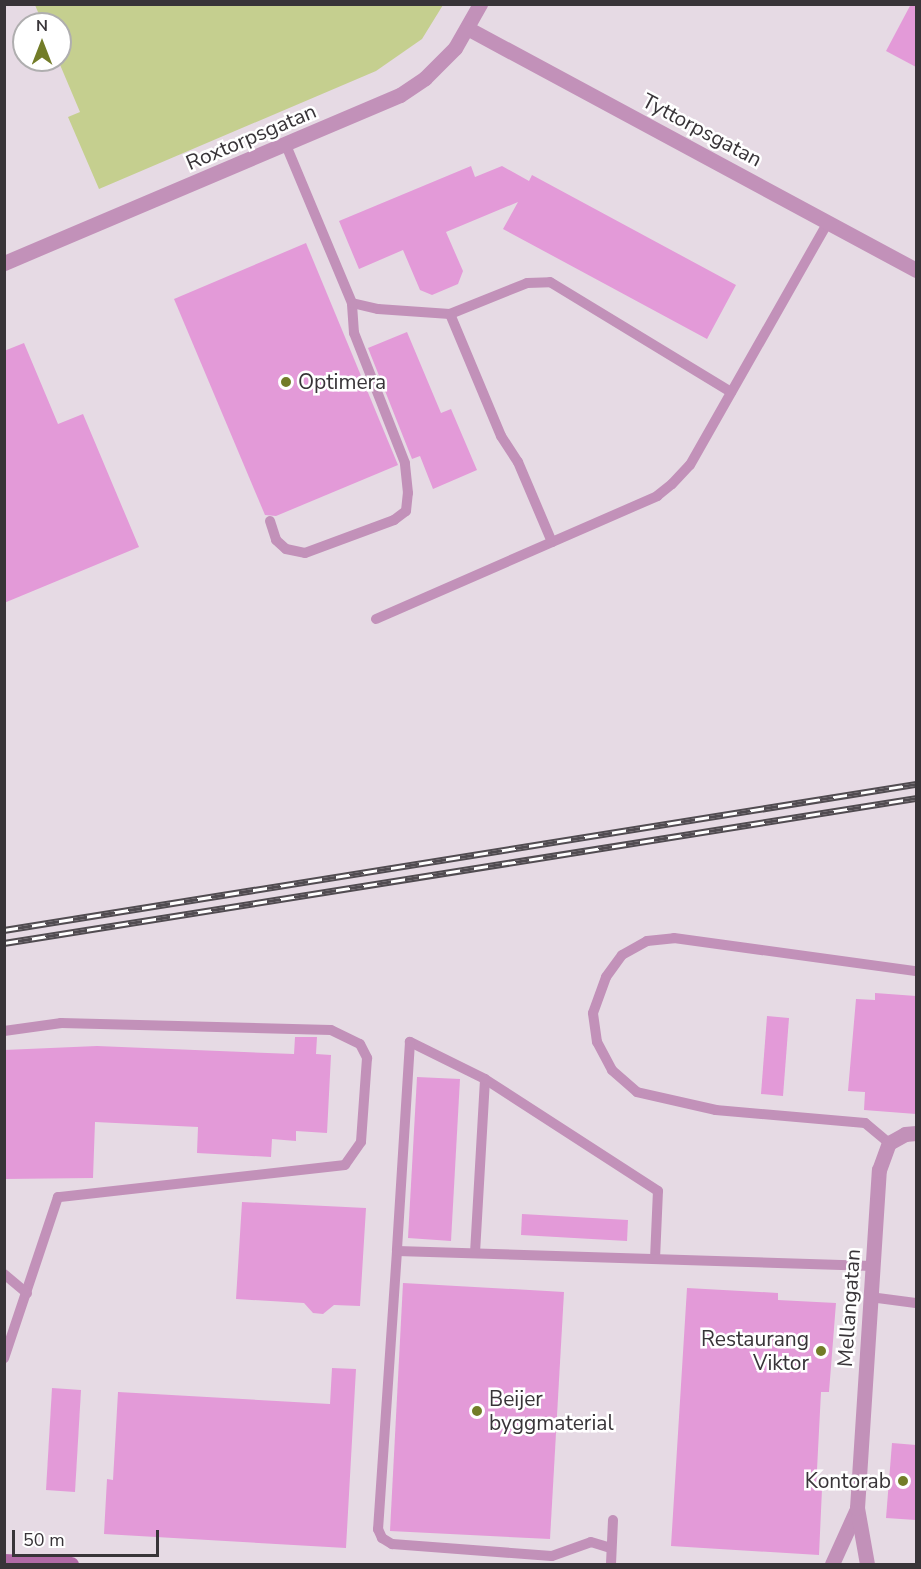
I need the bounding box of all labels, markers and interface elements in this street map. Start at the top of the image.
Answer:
north arrow [12,12,72,72]
text: N [36,15,48,37]
street label: Tyttorpsgatan [638,88,766,172]
street label: Roxtorpsgatan [182,98,320,176]
place label: Optimera [298,369,386,395]
marker: Optimera [279,375,293,389]
street label: Mellangatan [832,1248,866,1368]
place label: Restaurang Viktor [701,1326,809,1376]
marker: Restaurang Viktor [814,1344,828,1358]
place label: Beijer byggmaterial [489,1386,614,1436]
marker: Beijer byggmaterial [470,1404,484,1418]
place label: Kontorab [805,1468,891,1494]
marker: Kontorab [896,1474,910,1488]
scale bar [15,1518,162,1556]
text: 50 m [23,1528,65,1552]

